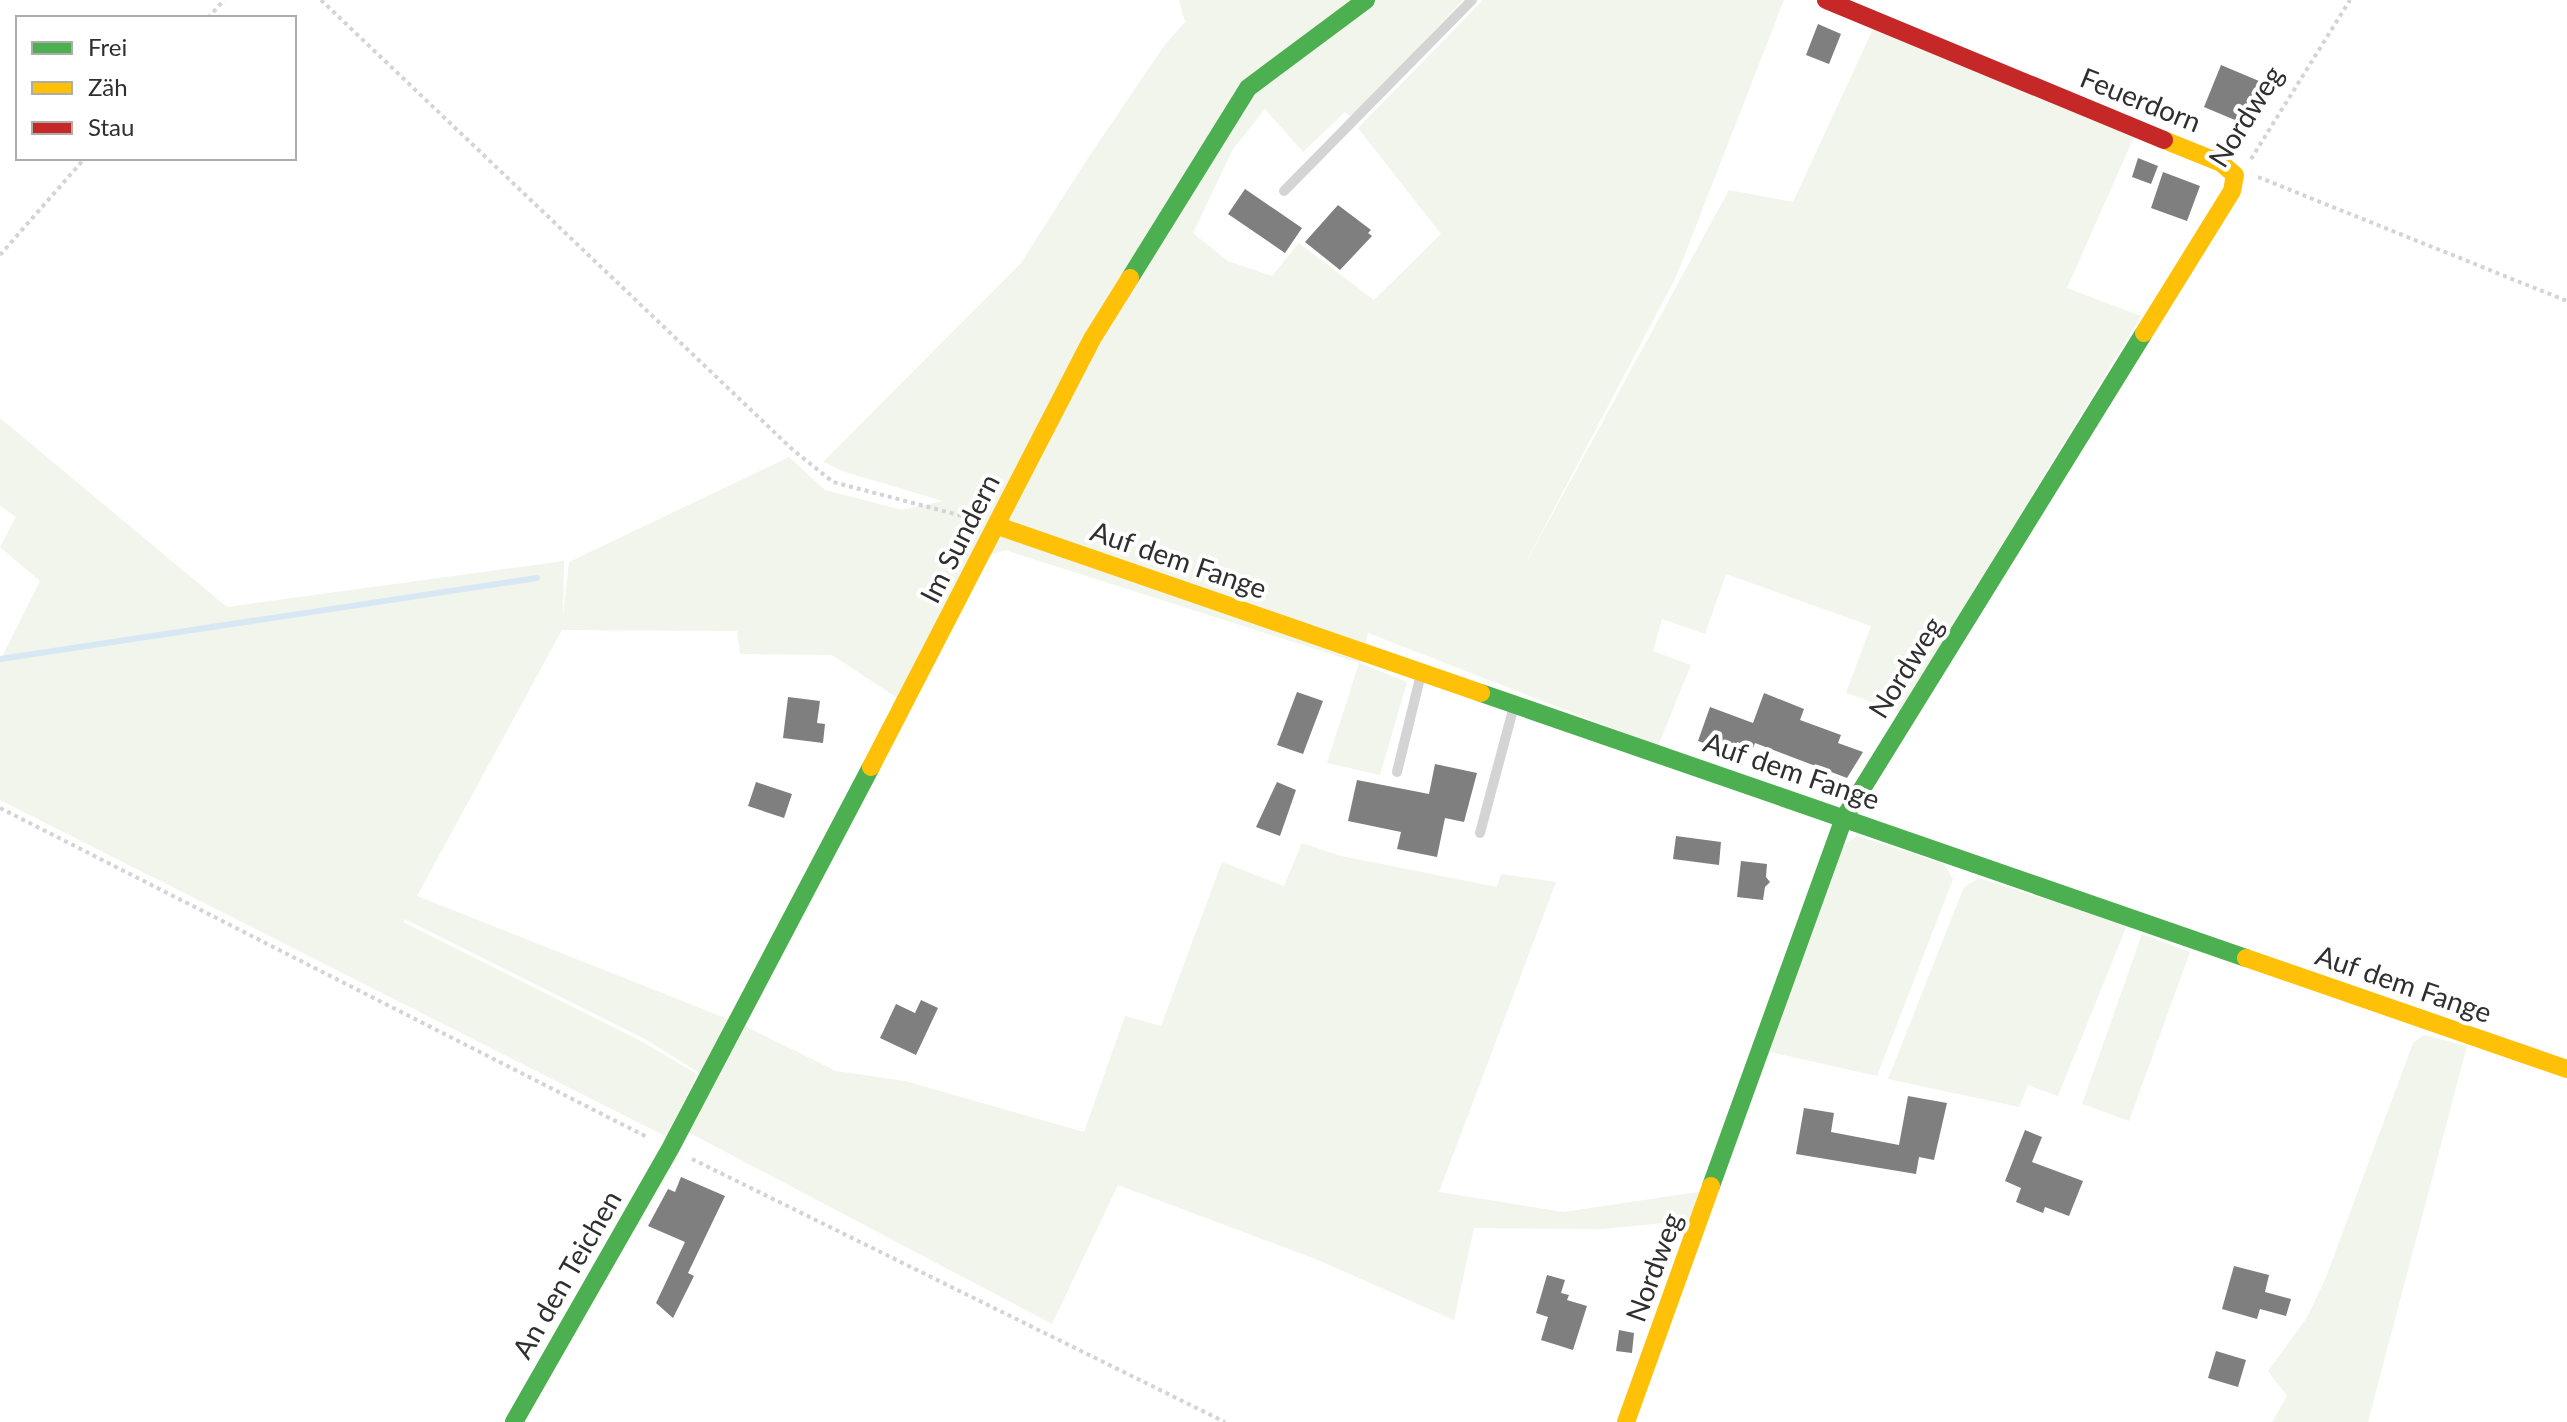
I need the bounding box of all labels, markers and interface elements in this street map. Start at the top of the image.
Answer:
legend [16,16,296,160]
text: Frei [88,32,127,61]
street label: Feuerdorn [2076,59,2206,139]
street label: Nordweg [2201,59,2289,173]
text: Zäh [88,72,128,101]
text: Stau [88,112,134,141]
street label: Im Sundern [912,468,1006,608]
street label: Auf dem Fange [1087,513,1271,605]
street label: Nordweg [1861,610,1949,724]
street label: Auf dem Fange [1700,724,1884,816]
street label: Auf dem Fange [2312,937,2496,1029]
street label: An den Teichen [504,1184,628,1364]
street label: Nordweg [1618,1208,1688,1326]

